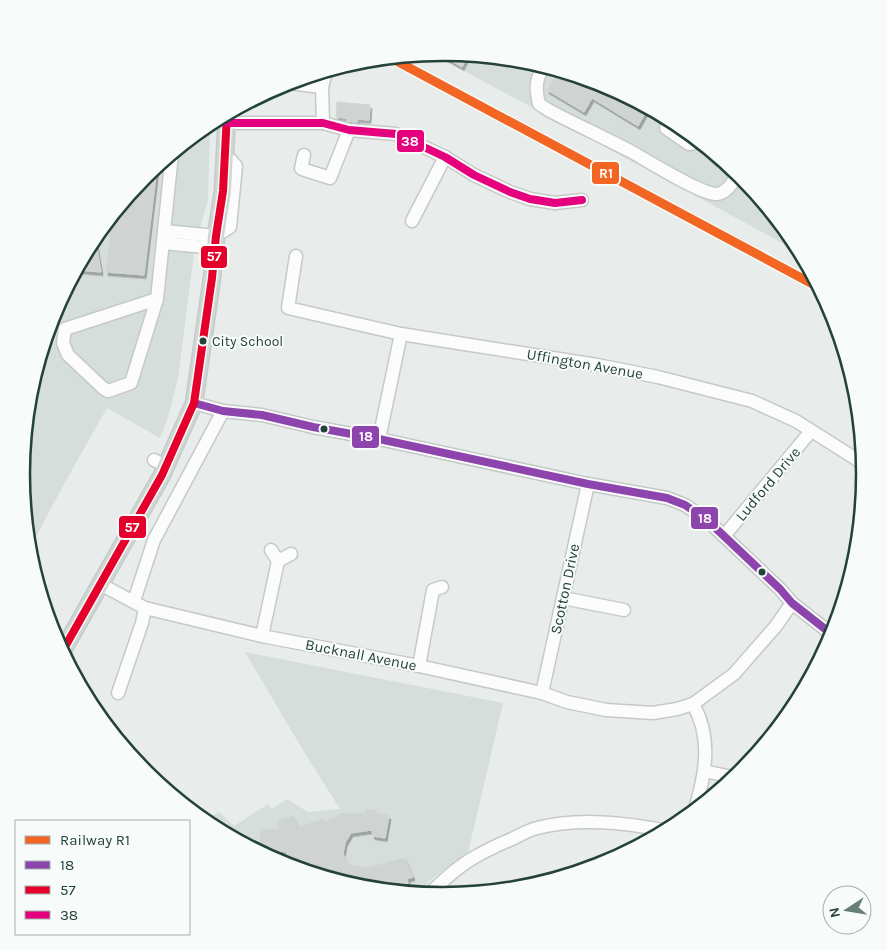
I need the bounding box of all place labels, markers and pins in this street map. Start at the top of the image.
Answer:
place label: City School [212,333,283,350]
marker: City School [198,336,208,346]
unlabelled marker [319,424,329,434]
unlabelled marker [757,567,767,577]

